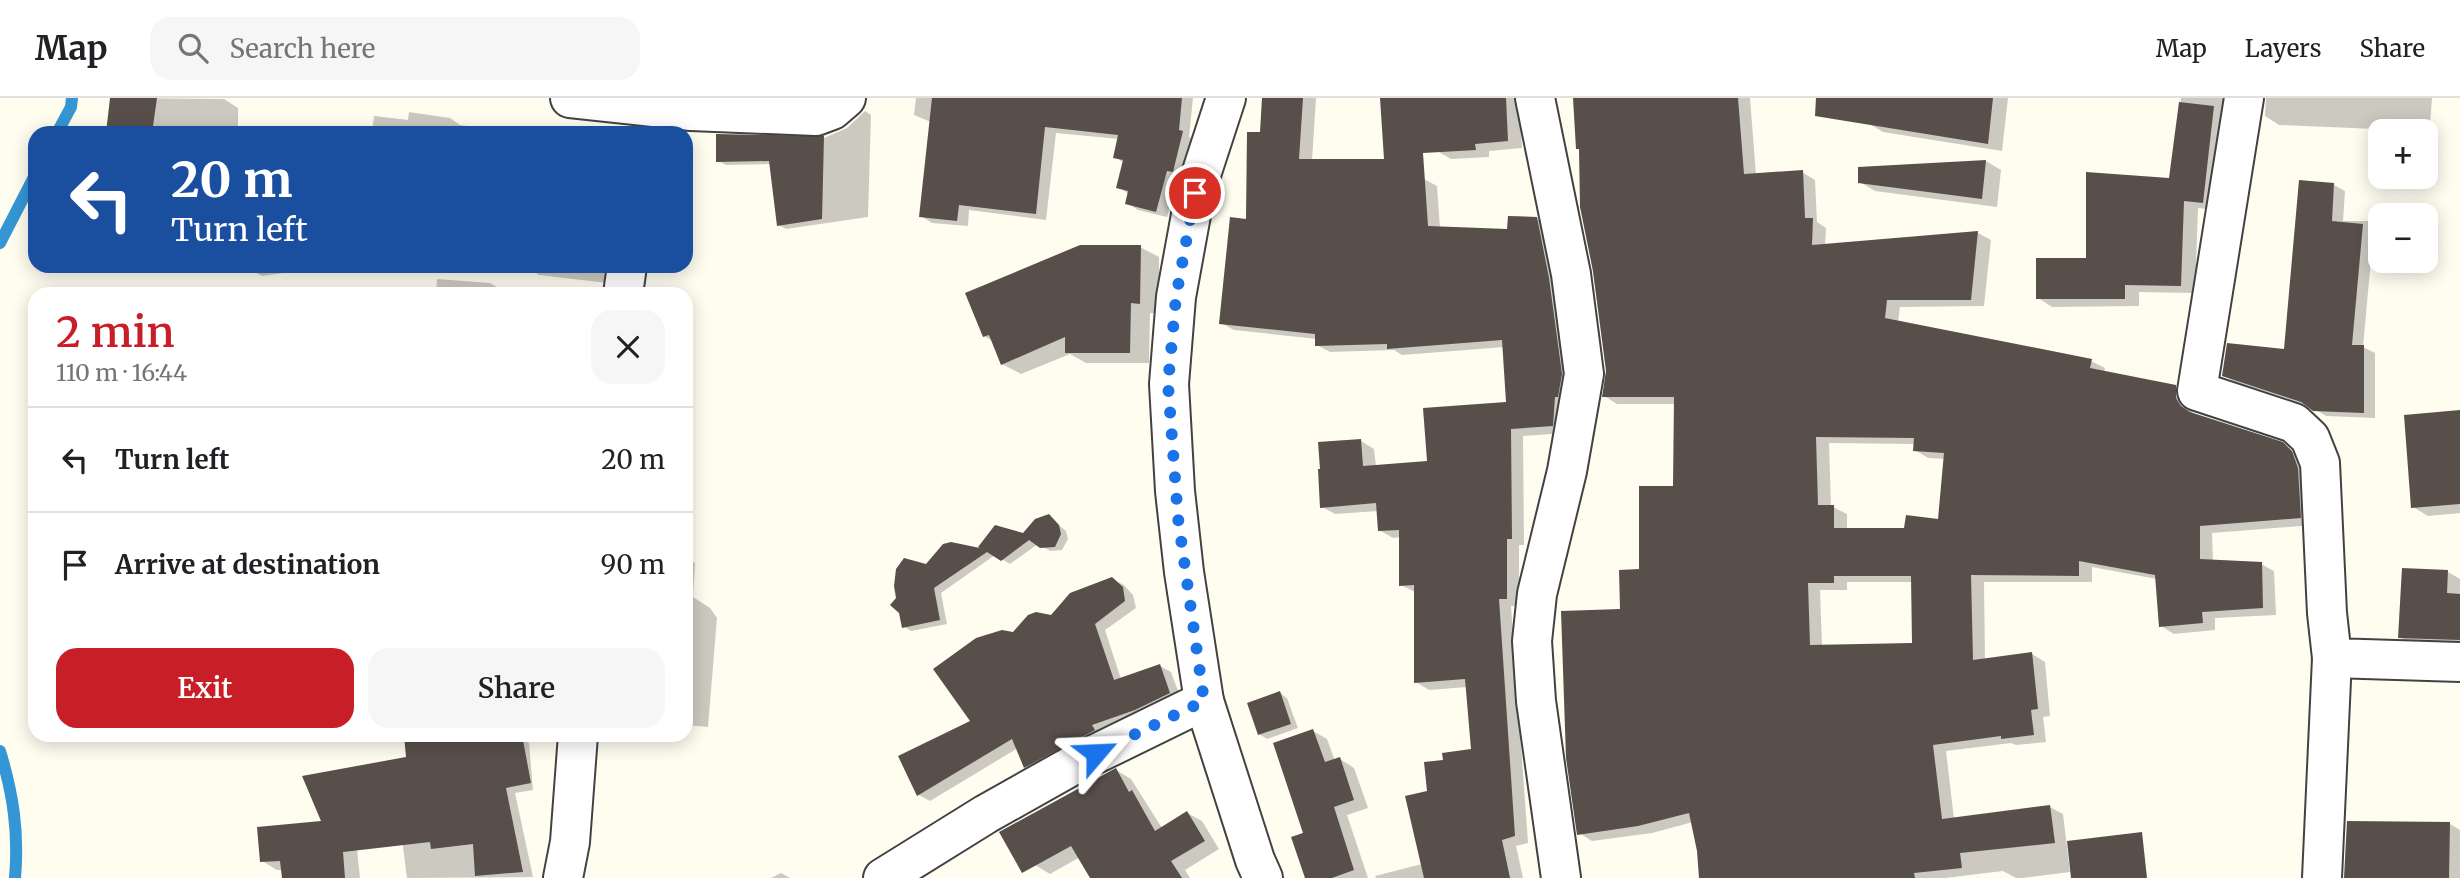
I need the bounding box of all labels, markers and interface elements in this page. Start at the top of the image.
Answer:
search box [150,17,640,80]
text: Map [35,28,108,69]
icon: search [174,29,212,67]
text: Search here [230,32,375,65]
text: Map [2156,33,2207,64]
text: Layers [2245,33,2321,64]
text: Share [2359,33,2425,64]
map controls [2368,119,2438,273]
button: + [2368,119,2438,189]
text: 20 m [171,149,292,210]
icon: left [56,154,147,245]
pin [1165,163,1225,223]
icon: arrive [1176,174,1214,212]
button: − [2368,203,2438,273]
text: Turn left [171,210,308,250]
text: 2 min [56,306,175,358]
button: close [591,310,665,384]
text: 110 m · 16:44 [56,358,187,387]
icon: left [56,441,94,479]
text: Turn left [115,443,229,476]
text: 20 m [601,443,665,476]
icon: arrive [56,546,94,584]
text: Arrive at destination [115,548,380,581]
text: 90 m [601,548,665,581]
button: Exit [56,648,354,728]
button: Share [368,648,665,728]
position arrow [1059,716,1133,790]

